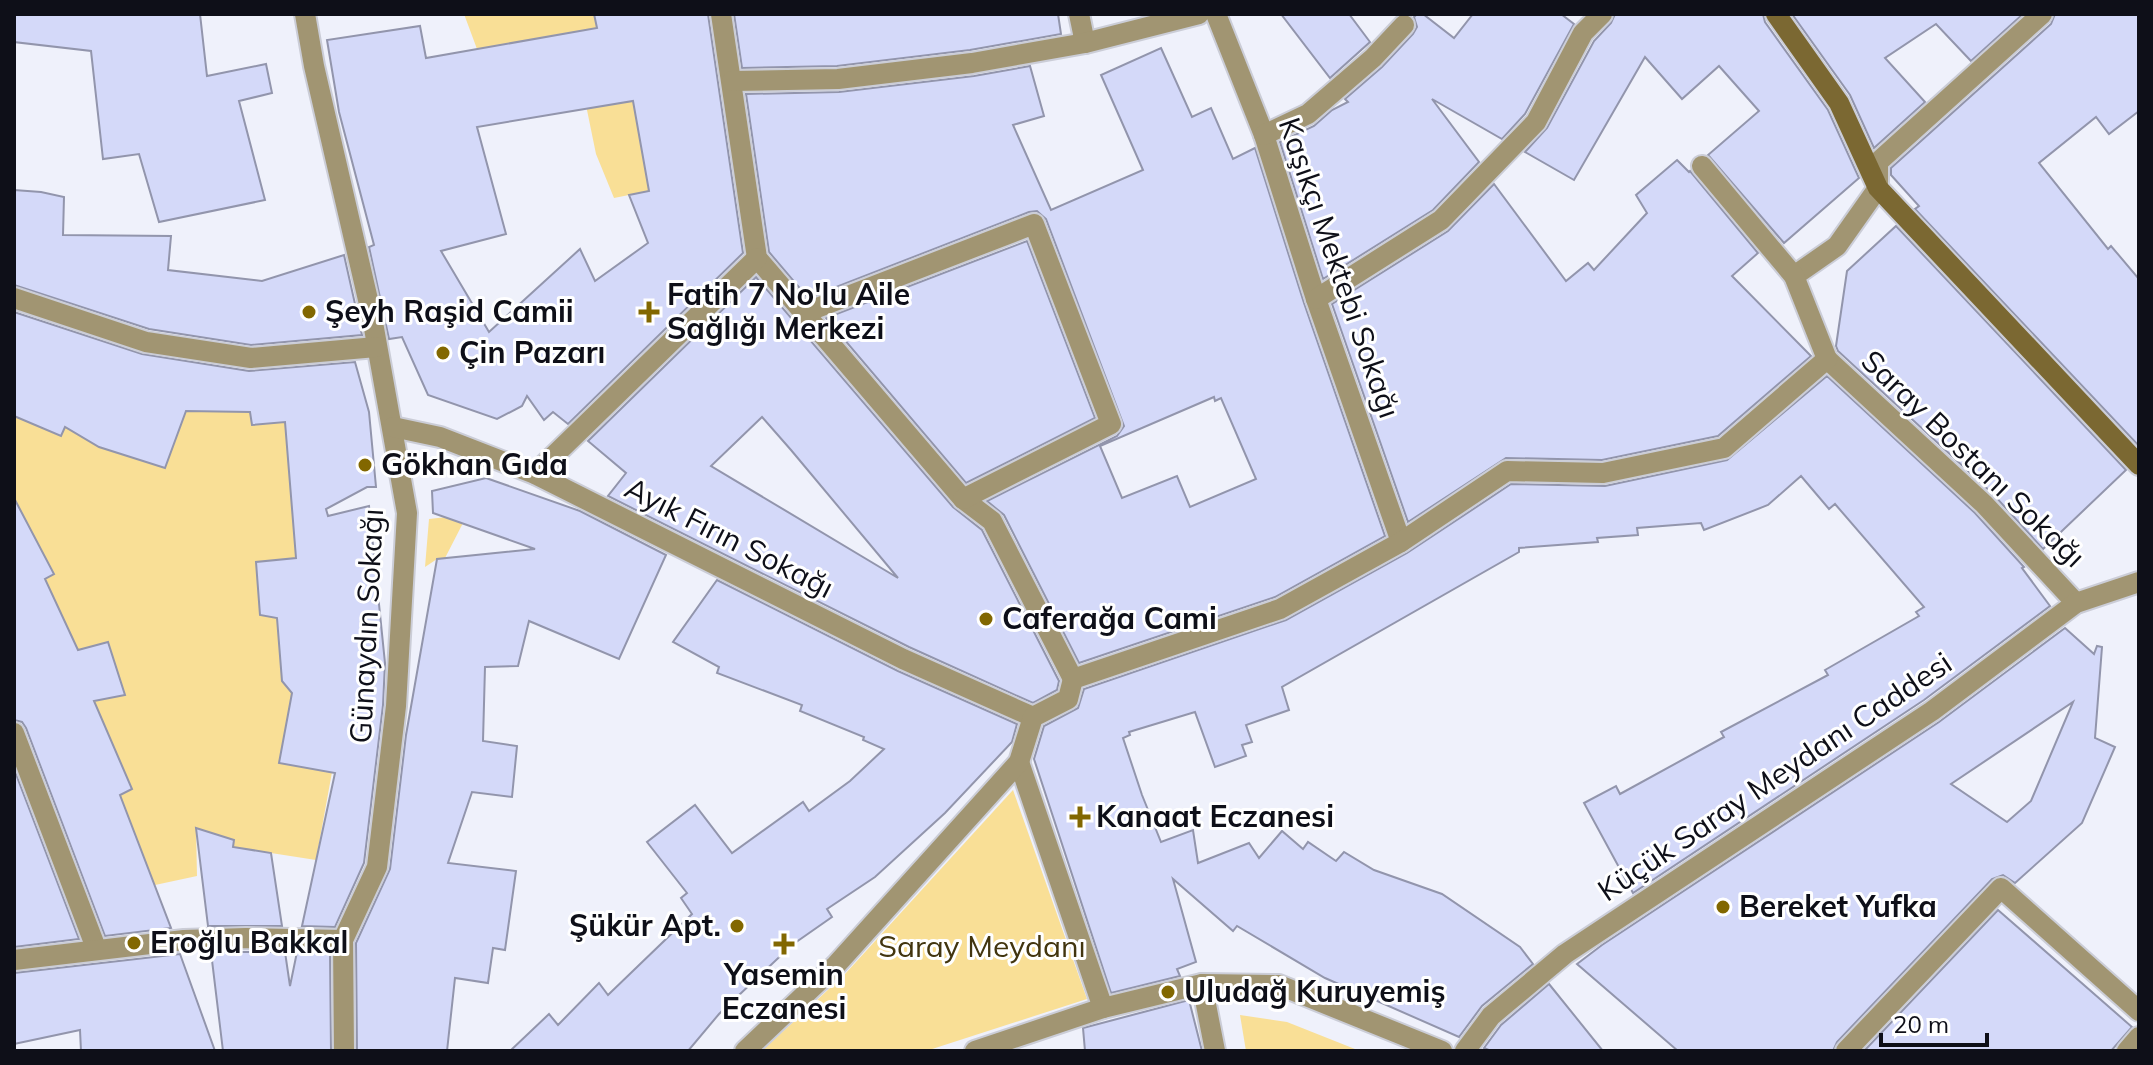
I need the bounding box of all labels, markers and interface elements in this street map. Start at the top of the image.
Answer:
street label: Kaşıkçı Mektebi Sokağı [1271,113,1409,423]
place label: Fatih 7 No'lu Aile Sağlığı Merkezi [667,275,910,347]
place label: Şeyh Raşid Camii [325,292,574,330]
marker: Fatih 7 No'lu Aile Sağlığı Merkezi [638,301,660,323]
marker: Şeyh Raşid Camii [300,303,318,321]
place label: Çin Pazarı [459,333,605,371]
street label: Saray Bostanı Sokağı [1854,342,2094,575]
marker: Çin Pazarı [434,344,452,362]
place label: Gökhan Gıda [381,445,568,483]
marker: Gökhan Gıda [356,456,374,474]
street label: Ayık Fırın Sokağı [619,468,840,606]
street label: Günaydın Sokağı [341,507,391,744]
place label: Caferağa Cami [1002,599,1217,637]
marker: Caferağa Cami [977,610,995,628]
street label: Küçük Saray Meydanı Caddesi [1590,643,1959,909]
place label: Kanaat Eczanesi [1096,797,1334,835]
marker: Kanaat Eczanesi [1071,808,1089,826]
place label: Bereket Yufka [1739,887,1937,925]
marker: Bereket Yufka [1714,898,1732,916]
place label: Şükür Apt. [569,906,721,944]
marker: Şükür Apt. [728,917,746,935]
place label: Eroğlu Bakkal [150,923,348,961]
park label: Saray Meydanı [878,927,1086,965]
marker: Eroğlu Bakkal [125,934,143,952]
marker: Yasemin Eczanesi [775,935,793,953]
place label: Yasemin Eczanesi [722,955,846,1027]
place label: Uludağ Kuruyemiş [1184,972,1445,1010]
marker: Uludağ Kuruyemiş [1159,983,1177,1001]
scale bar [1881,997,1987,1047]
text: 20 m [1893,1009,1949,1039]

